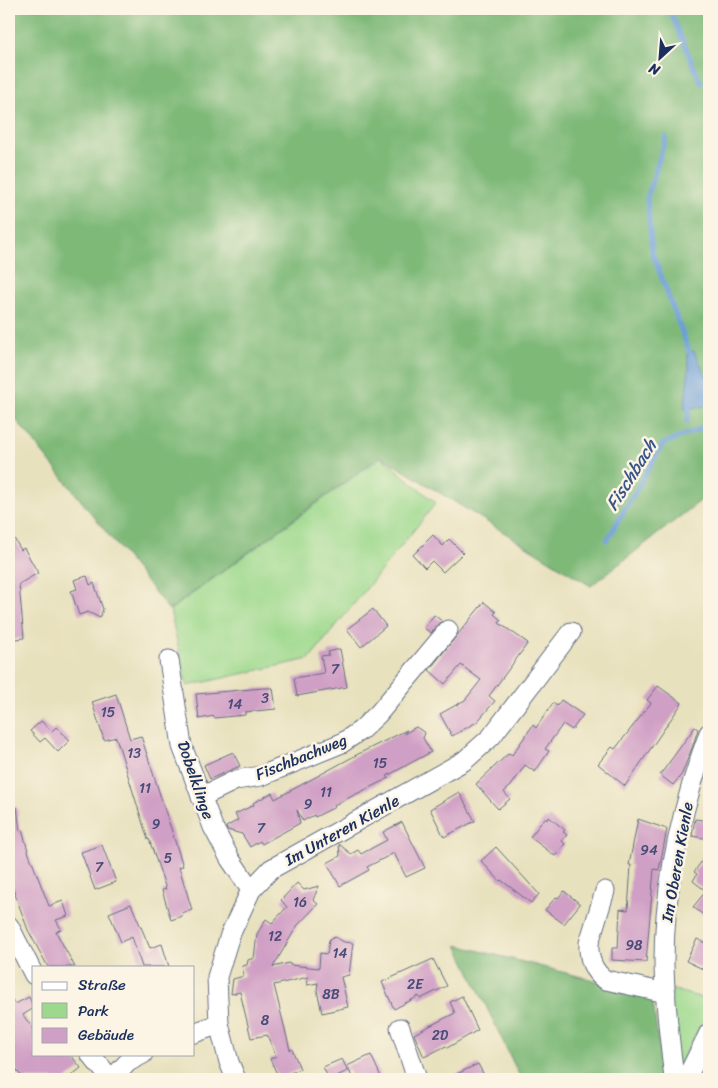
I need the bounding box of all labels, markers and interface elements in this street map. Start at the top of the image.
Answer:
north arrow [636,32,686,82]
text: N [644,56,665,83]
water label: Fischbach [597,432,666,517]
house number: 7 [331,657,340,682]
house number: 3 [261,686,269,711]
house number: 14 [228,692,243,717]
house number: 15 [101,700,116,725]
street label: Fischbachweg [251,725,351,789]
street label: Dobelklinge [169,737,223,823]
house number: 13 [127,741,141,766]
house number: 15 [373,751,388,776]
house number: 11 [139,776,151,801]
house number: 11 [320,780,332,805]
street label: Im Unteren Kienle [278,786,405,874]
house number: 9 [304,792,313,817]
street label: Im Oberen Kienle [652,800,702,925]
house number: 9 [152,812,161,837]
house number: 7 [257,816,266,841]
house number: 94 [640,838,658,863]
house number: 5 [164,846,173,871]
house number: 7 [95,855,104,880]
house number: 16 [293,890,307,915]
house number: 12 [268,924,282,949]
house number: 98 [625,933,643,958]
house number: 14 [333,941,348,966]
legend [32,966,195,1056]
text: Straße [78,972,126,998]
house number: 2E [407,972,424,997]
house number: 8B [322,982,340,1007]
text: Park [78,998,109,1024]
house number: 8 [261,1008,270,1033]
text: Gebäude [78,1022,134,1048]
house number: 2D [432,1023,449,1048]

